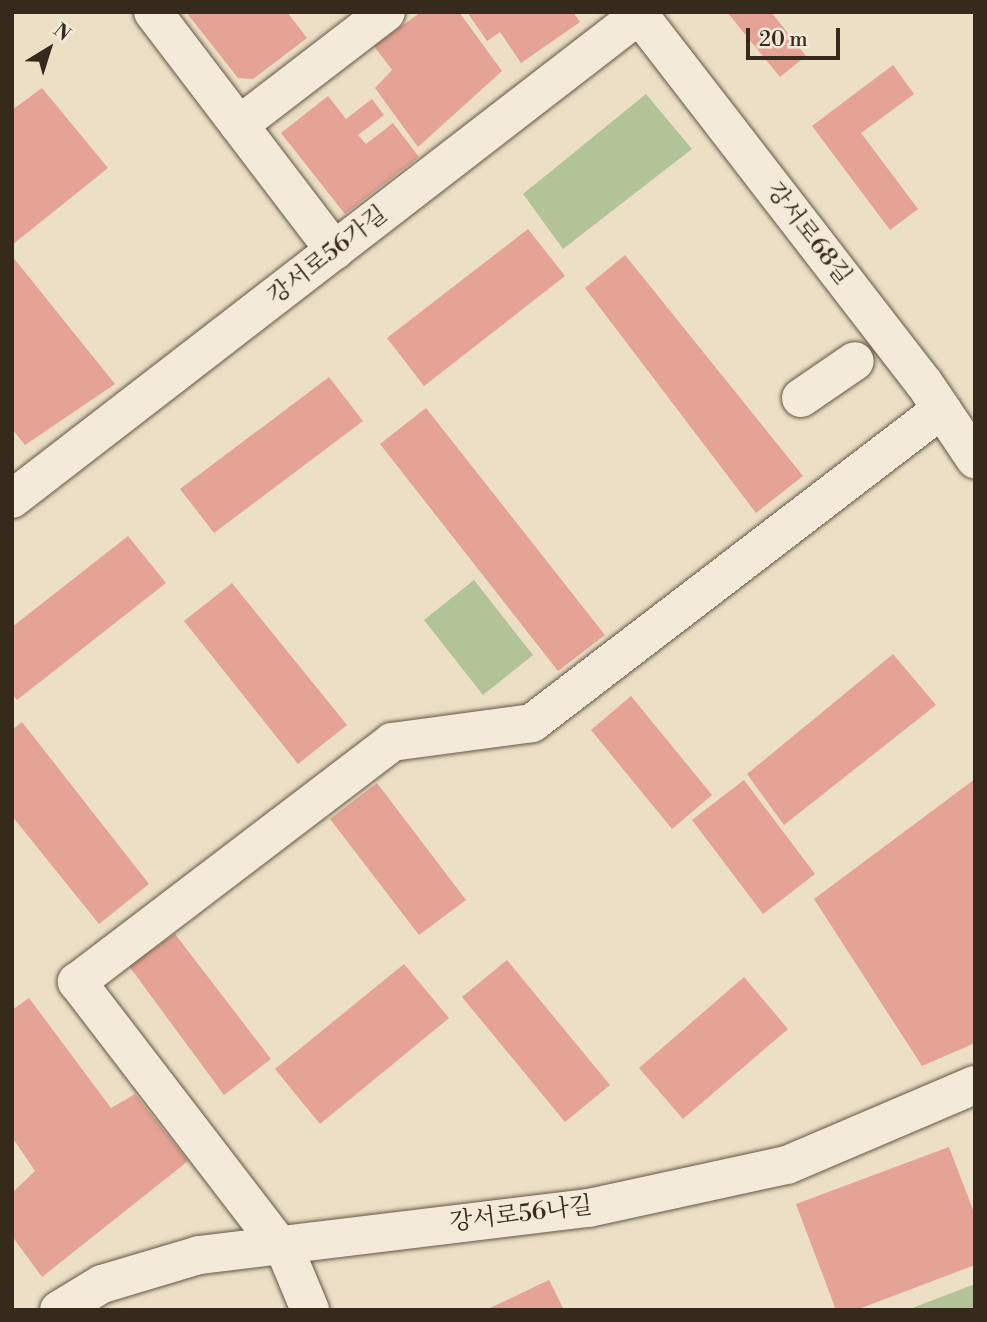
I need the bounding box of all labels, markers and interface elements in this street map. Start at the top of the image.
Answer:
north arrow [14,14,84,84]
scale bar [749,14,844,58]
text: N [49,18,75,47]
text: 20 m [759,27,808,53]
street label: 강서로68길 [759,177,857,291]
street label: 강서로56가길 [263,200,393,312]
street label: 강서로56나길 [448,1192,594,1238]

